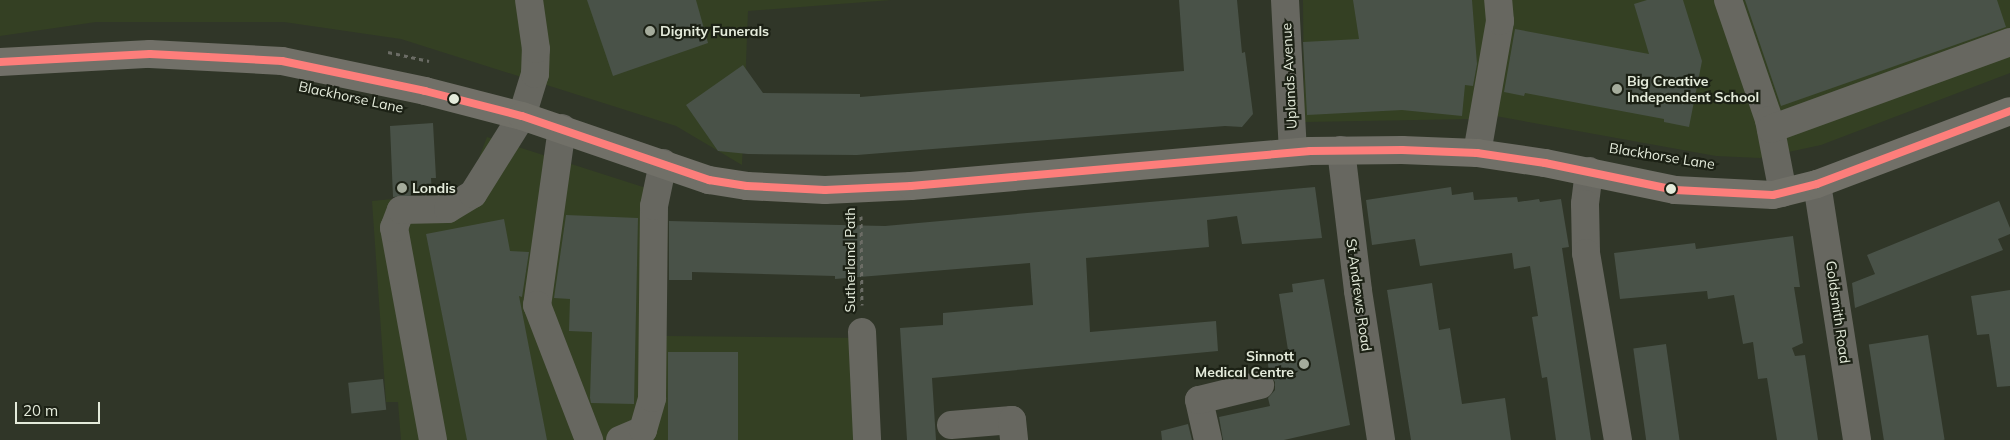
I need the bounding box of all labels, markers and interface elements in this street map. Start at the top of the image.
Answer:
street label: Uplands Avenue [1278,22,1300,130]
place label: Dignity Funerals [660,23,769,39]
marker: Dignity Funerals [644,25,656,37]
place label: Big Creative Independent School [1627,73,1759,105]
street label: Blackhorse Lane [297,78,405,116]
marker: Big Creative Independent School [1611,83,1623,95]
unlabelled marker [449,94,459,104]
street label: Blackhorse Lane [1608,139,1716,173]
place label: Londis [412,180,456,196]
marker: Londis [396,182,408,194]
unlabelled marker [1666,184,1676,194]
street label: Sutherland Path [842,208,858,312]
street label: St Andrews Road [1343,238,1375,352]
street label: Goldsmith Road [1822,260,1854,364]
place label: Sinnott Medical Centre [1195,348,1294,381]
marker: Sinnott Medical Centre [1298,358,1310,370]
scale bar [18,392,102,424]
text: 20 m [23,401,58,420]

